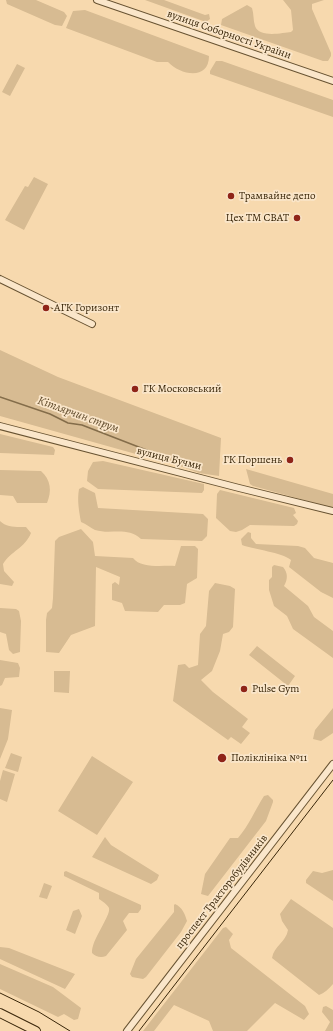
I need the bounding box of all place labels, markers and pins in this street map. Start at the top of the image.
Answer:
place label: Трамвайне депо [239,189,315,203]
marker: Трамвайне депо [226,191,236,201]
place label: Цех ТМ СВАТ [226,211,289,225]
marker: Цех ТМ СВАТ [292,213,302,223]
place label: АГК Горизонт [54,301,119,315]
marker: АГК Горизонт [41,303,51,313]
place label: ГК Московський [143,382,221,396]
marker: ГК Московський [130,384,140,394]
place label: ГК Поршень [223,453,282,467]
marker: ГК Поршень [285,455,295,465]
place label: Pulse Gym [252,682,299,696]
marker: Pulse Gym [239,684,249,694]
place label: Поліклініка №11 [231,751,307,765]
marker: Поліклініка №11 [216,752,228,764]

